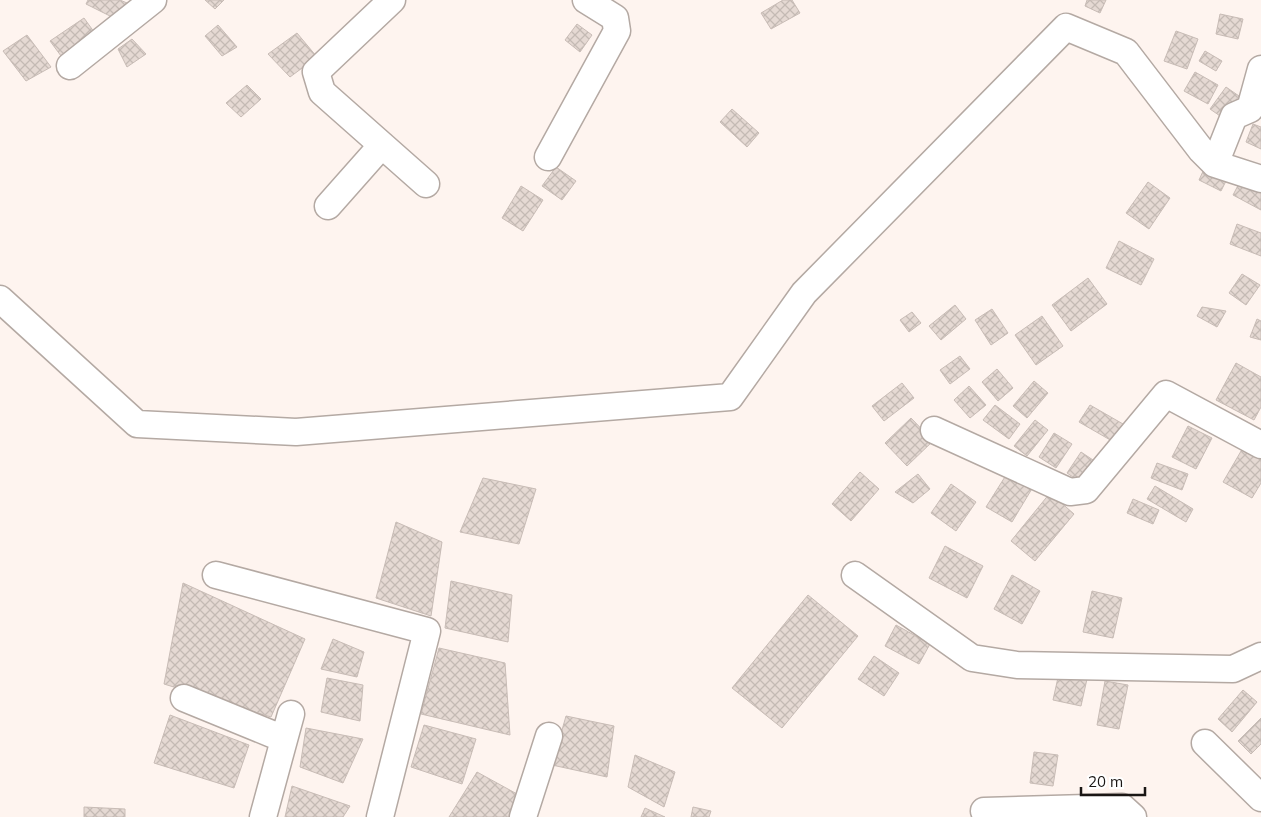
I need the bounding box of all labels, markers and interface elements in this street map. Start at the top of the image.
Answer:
scale bar [1081,764,1145,796]
text: 20 m [1088,772,1123,791]

